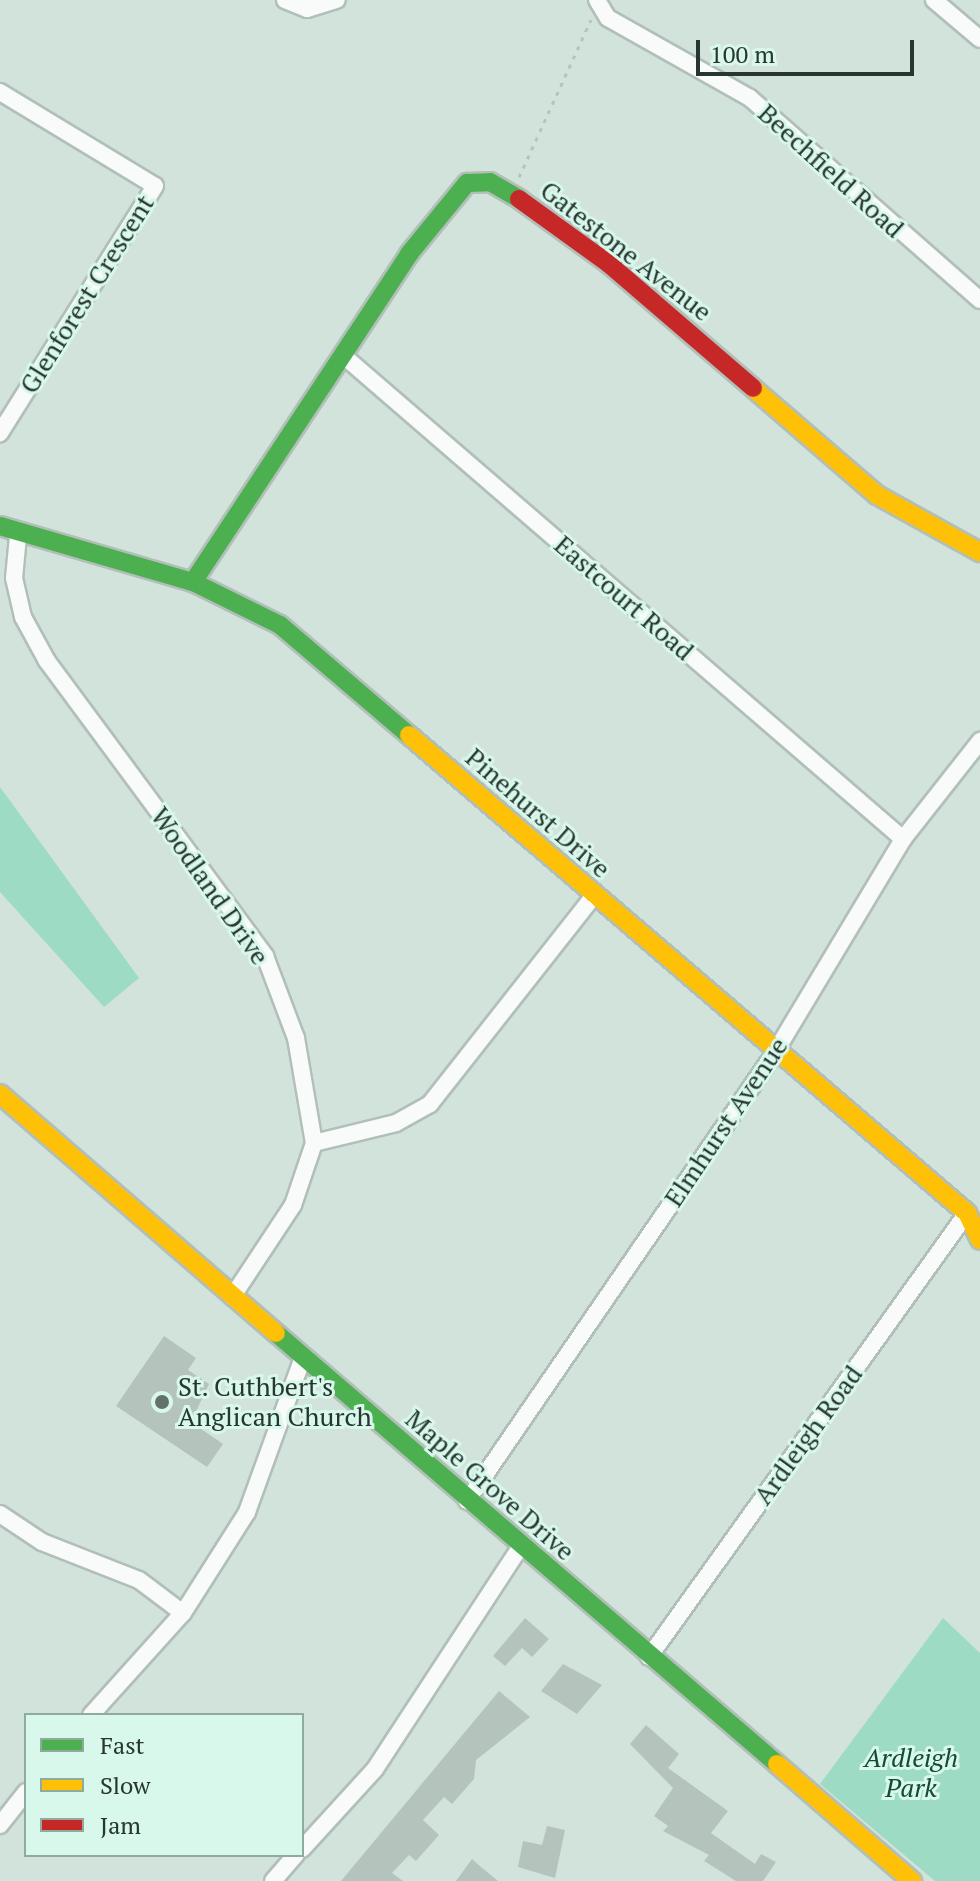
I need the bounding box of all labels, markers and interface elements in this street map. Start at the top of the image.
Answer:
scale bar [700,24,918,74]
text: 100 m [710,38,775,70]
street label: Beechfield Road [752,98,910,244]
street label: Gatestone Avenue [534,174,718,328]
street label: Glenforest Crescent [13,189,161,399]
street label: Eastcourt Road [548,529,700,667]
street label: Pinehurst Drive [459,742,617,884]
street label: Woodland Drive [144,801,276,971]
street label: Elmhurst Avenue [658,1031,794,1213]
street label: Ardleigh Road [747,1359,869,1511]
place label: St. Cuthbert's Anglican Church [178,1371,372,1432]
marker: St. Cuthbert's Anglican Church [153,1393,171,1411]
street label: Maple Grove Drive [399,1403,581,1567]
legend [24,1713,304,1857]
text: Fast [100,1729,144,1761]
park label: Ardleigh Park [864,1742,958,1804]
text: Slow [100,1769,151,1801]
text: Jam [100,1809,141,1841]

